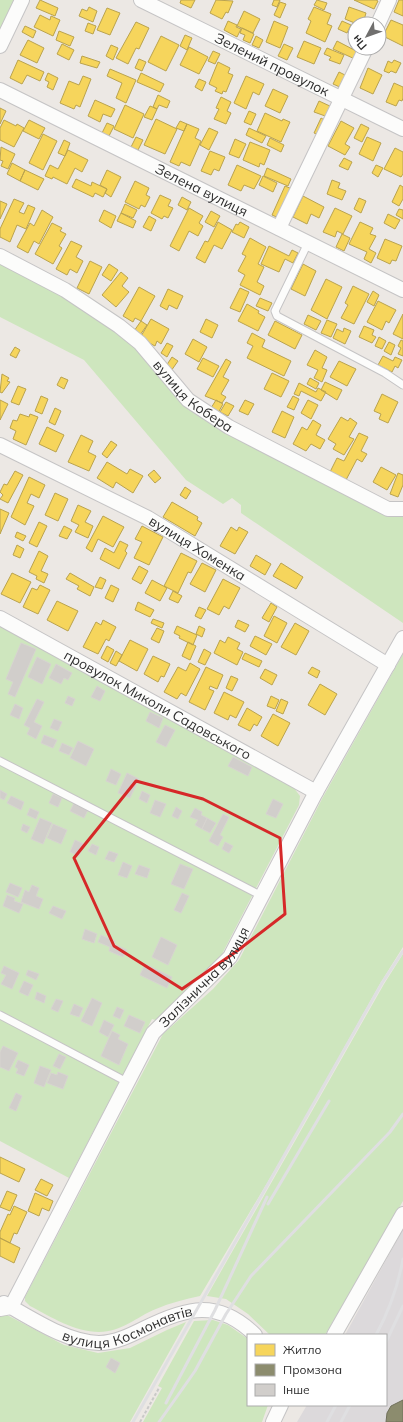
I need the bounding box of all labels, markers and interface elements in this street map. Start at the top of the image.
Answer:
north arrow [347,16,387,56]
street label: Зелений провулок [212,29,333,100]
text: Пн [349,32,370,53]
street label: Зелена вулиця [152,159,251,221]
street label: вулиця Кобера [149,356,236,436]
street label: вулиця Хоменка [146,512,249,585]
street label: провулок Миколи Садовського [61,646,254,764]
street label: Залізнична вулиця [155,924,253,1031]
street label: вулиця Космонавтів [60,1302,194,1352]
legend [247,1334,387,1406]
text: Житло [283,1342,322,1357]
text: Промзона [283,1362,342,1377]
text: Інше [283,1382,310,1397]

